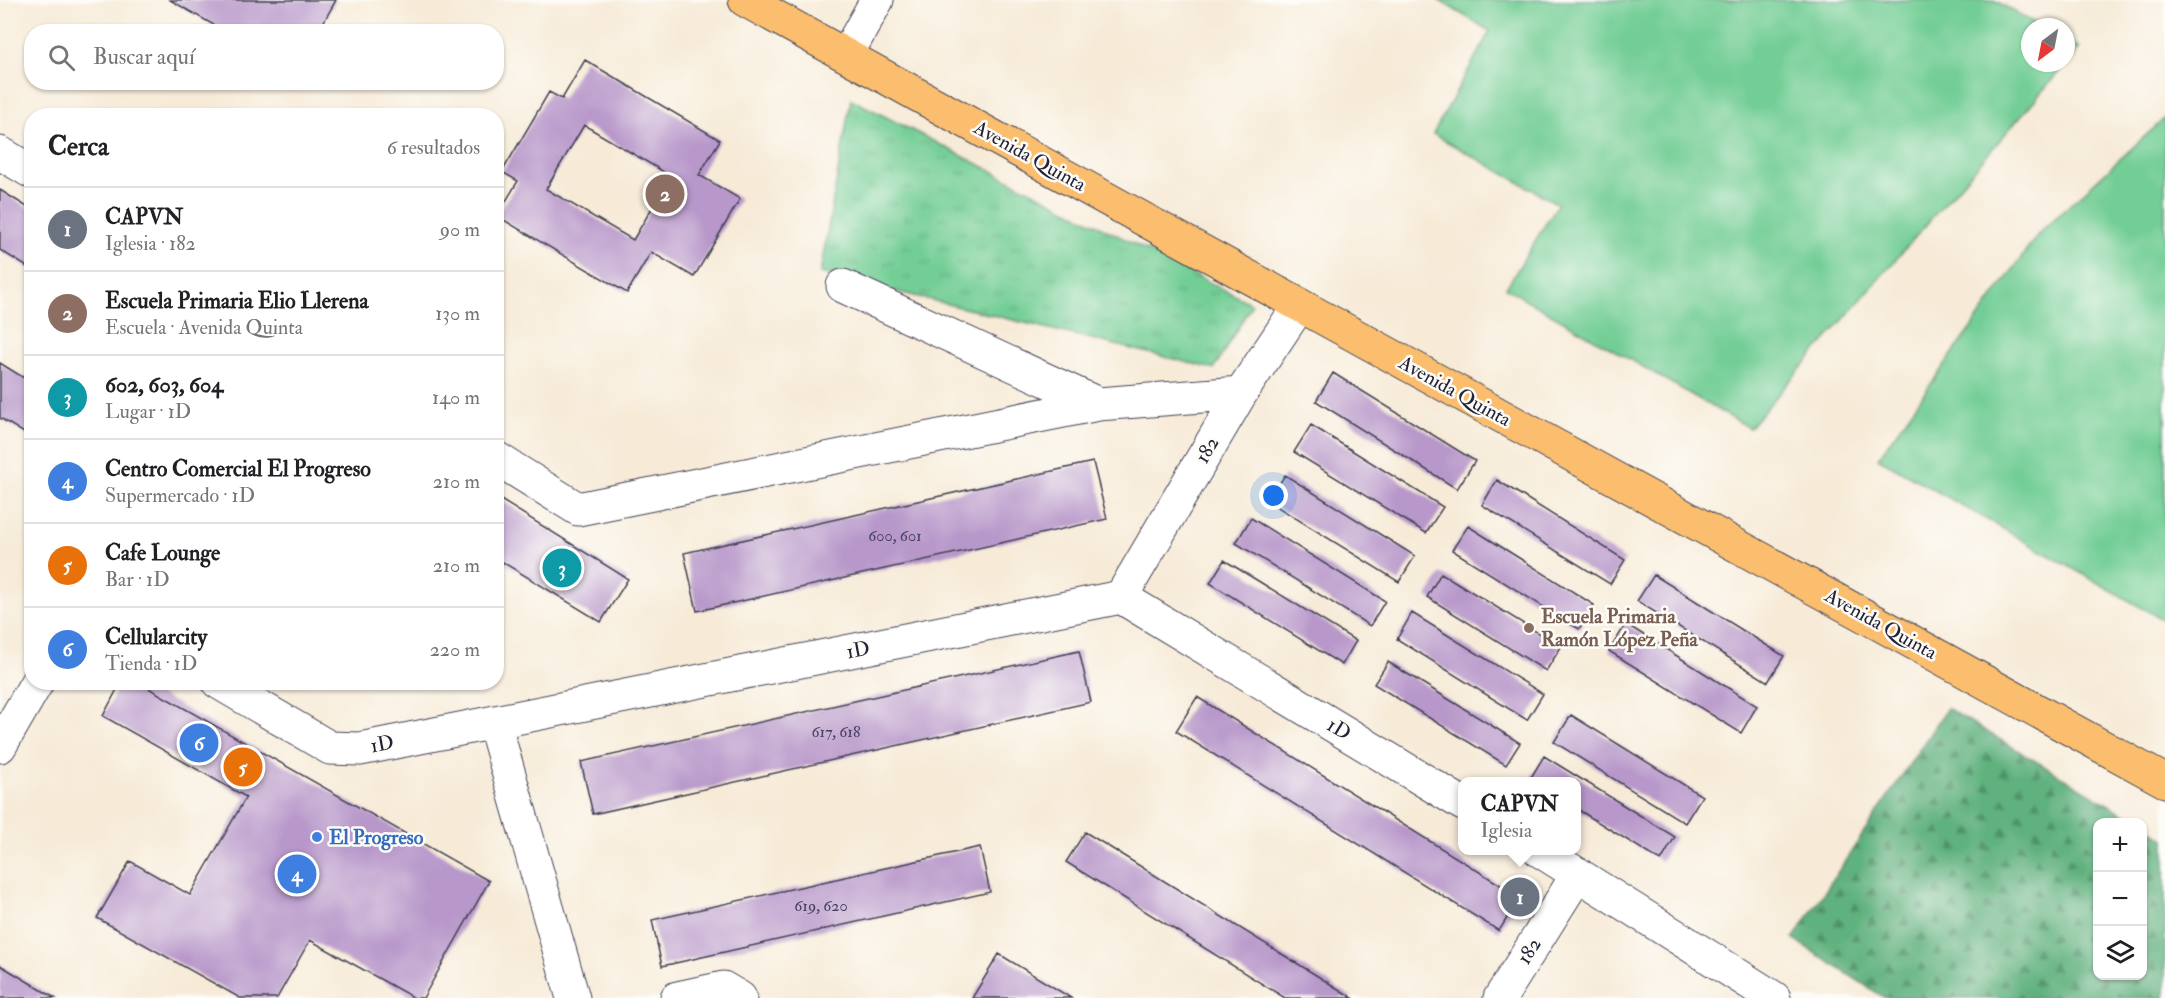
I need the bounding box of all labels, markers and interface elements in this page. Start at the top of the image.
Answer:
north arrow [2021,18,2075,72]
search box [24,24,504,90]
icon: search [45,41,78,74]
text: Buscar aquí [93,43,195,71]
street label: Avenida Quinta [969,114,1091,197]
text: Cerca [48,131,109,163]
text: 6 resultados [387,135,480,160]
pin: 2 [646,172,684,216]
text: CAPVN [105,203,183,231]
text: 1 [64,217,71,242]
text: 90 m [440,217,480,242]
text: Iglesia · 182 [105,231,196,256]
text: Escuela Primaria Elio Llerena [105,287,369,315]
text: 2 [62,301,73,326]
text: 130 m [435,301,480,326]
text: Escuela · Avenida Quinta [105,315,303,340]
street label: Avenida Quinta [1394,349,1516,432]
text: 602, 603, 604 [105,371,223,399]
text: 3 [64,385,71,410]
text: 140 m [432,385,480,410]
text: Lugar · 1D [105,399,191,424]
street label: 182 [1190,432,1224,468]
text: Centro Comercial El Progreso [105,455,371,483]
text: 4 [62,469,73,494]
text: 210 m [433,469,480,494]
your location [1259,481,1288,510]
text: Supermercado · 1D [105,483,255,508]
house number: 600, 601 [868,526,922,546]
text: Cafe Lounge [105,539,220,567]
pin: 3 [542,546,582,590]
text: 5 [63,553,72,578]
text: 210 m [433,553,480,578]
text: Bar · 1D [105,567,170,592]
street label: Avenida Quinta [1820,582,1942,665]
place label: Escuela Primaria Ramón López Peña [1541,604,1699,653]
marker: Escuela Primaria Ramón López Peña [1522,621,1536,635]
text: Cellularcity [105,623,207,651]
street label: 1D [844,635,872,665]
text: 6 [62,637,73,662]
text: 220 m [430,637,480,662]
text: Tienda · 1D [105,651,197,676]
street label: 1D [1323,712,1355,746]
pin: 6 [180,720,218,766]
house number: 617, 618 [811,722,861,742]
street label: 1D [368,729,396,759]
pin: 5 [224,744,262,789]
popup [1458,777,1581,855]
text: CAPVN [1480,790,1559,818]
text: Iglesia [1480,818,1532,843]
map controls [2093,818,2147,980]
button: + [2093,818,2147,872]
place label: El Progreso [329,825,424,851]
marker: El Progreso [310,830,324,844]
pin: 4 [278,852,316,896]
button: − [2093,872,2147,926]
pin: 1 [1500,874,1540,920]
house number: 619, 620 [794,896,848,916]
button: layers [2093,926,2147,980]
street label: 182 [1511,933,1547,969]

